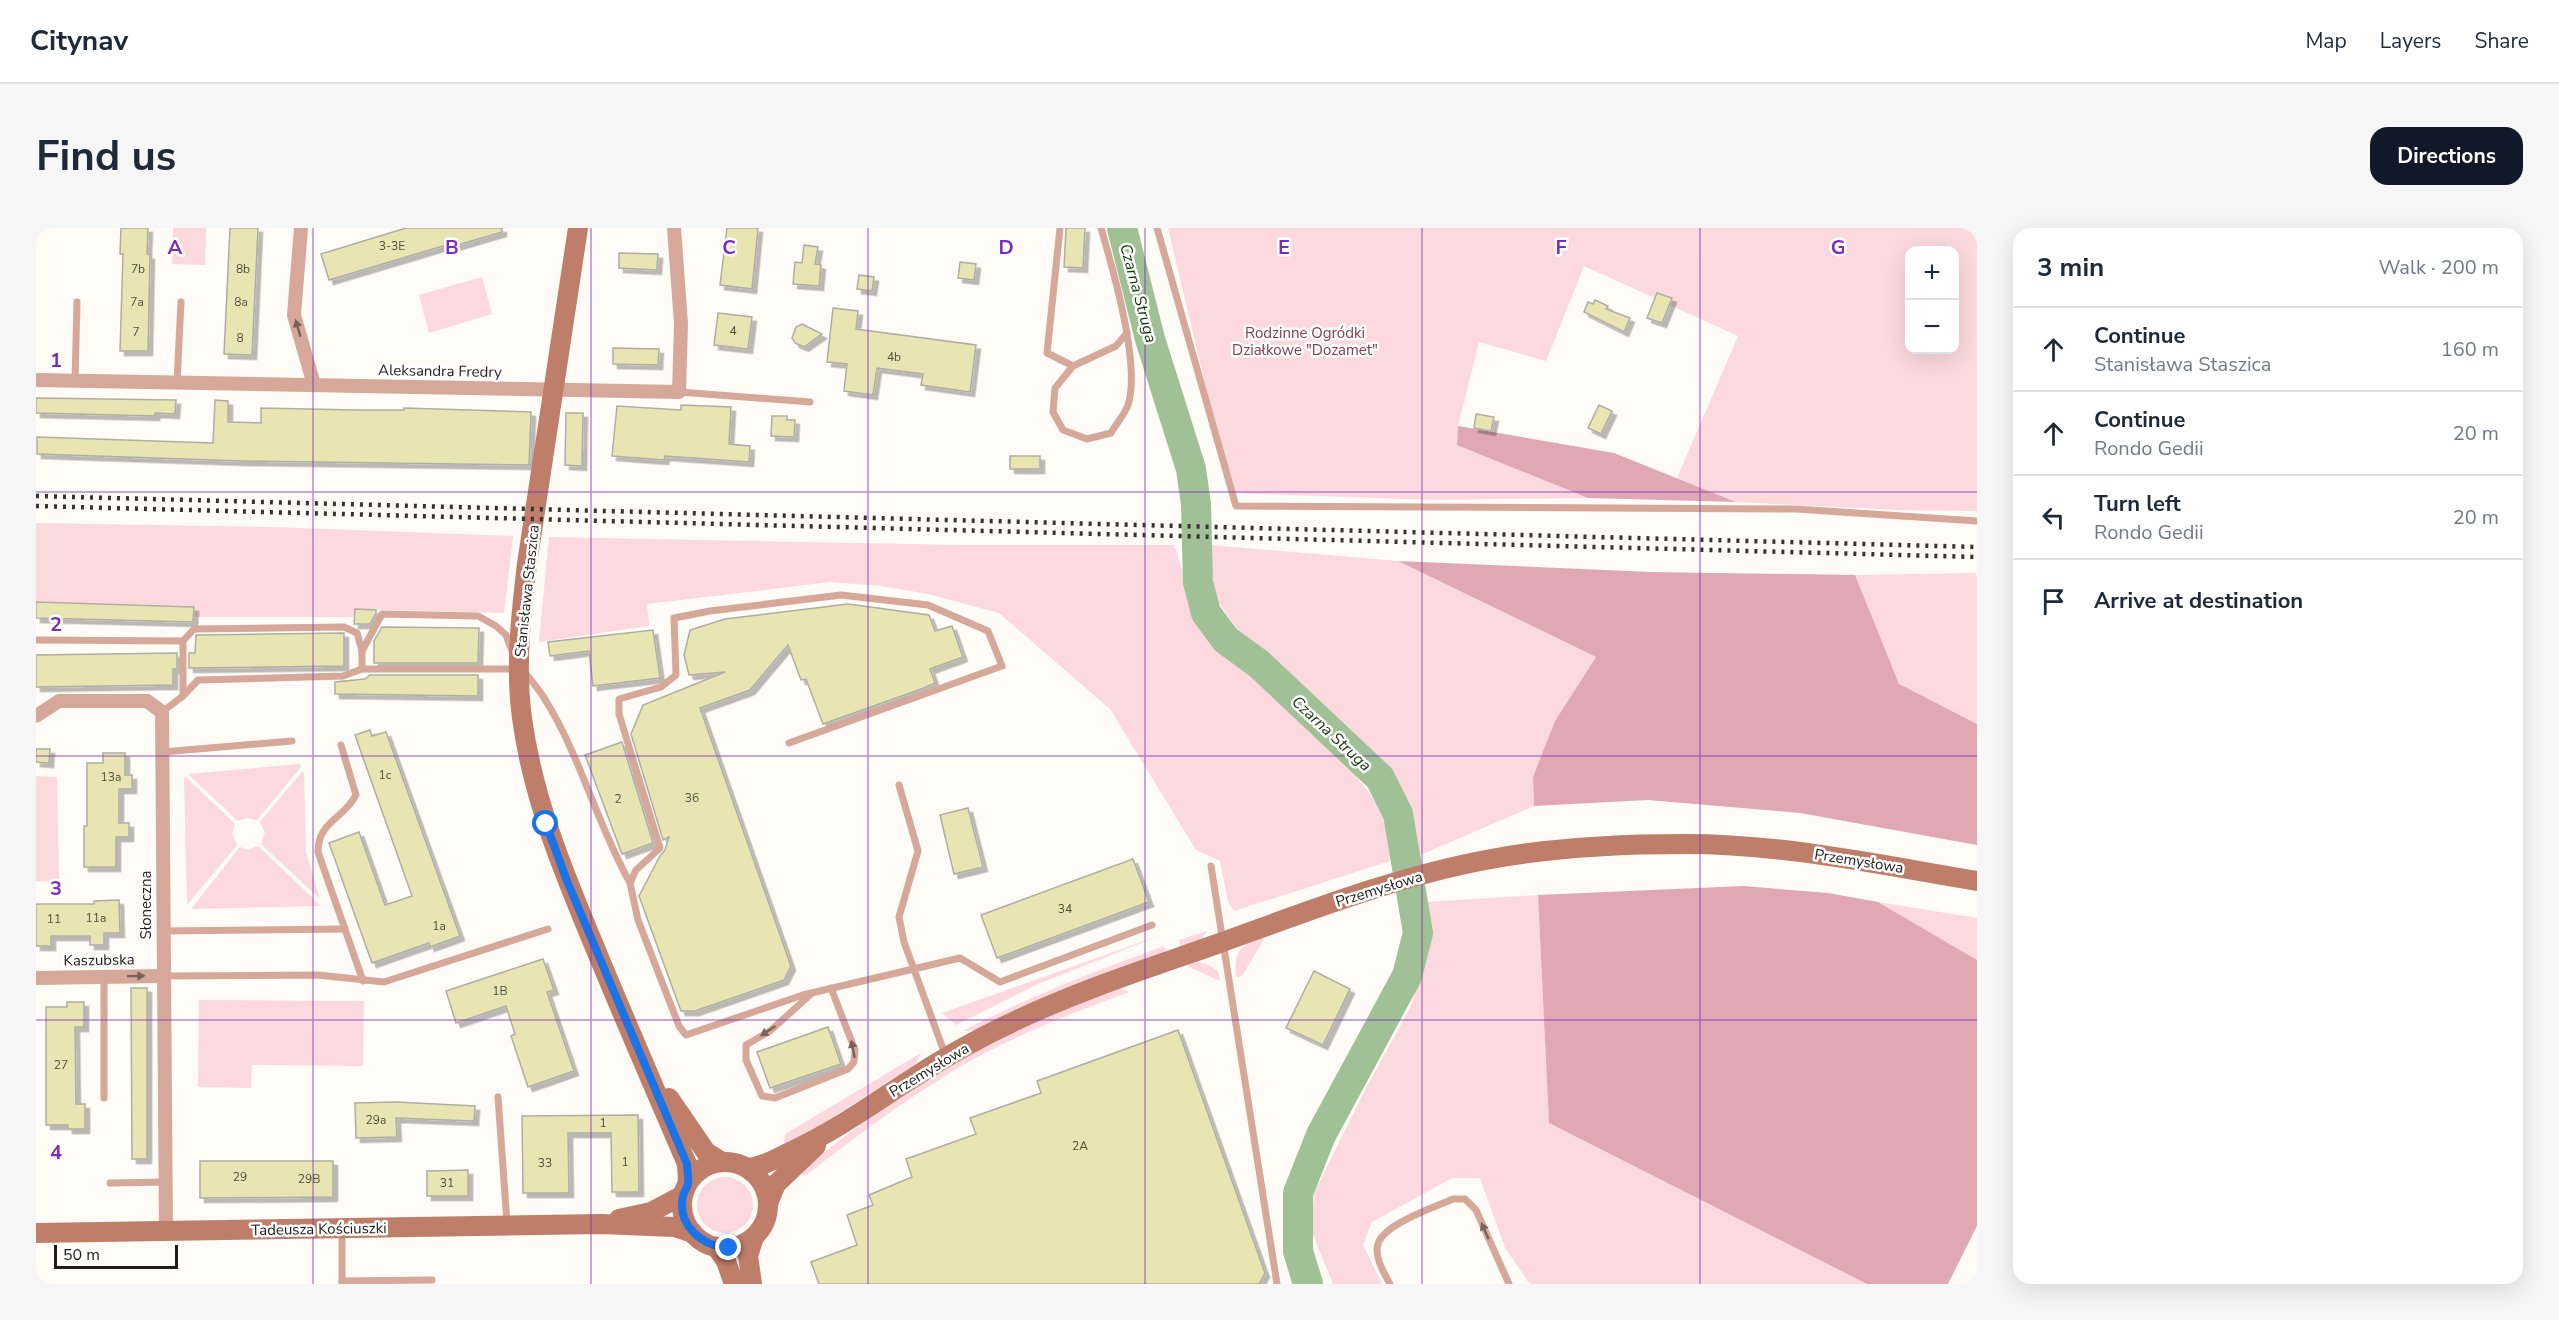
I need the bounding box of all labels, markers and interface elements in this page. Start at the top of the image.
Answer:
text: Citynav [30,22,128,60]
text: Map [2305,27,2347,55]
text: Layers [2380,27,2441,55]
text: Share [2474,27,2529,55]
button: Directions [2370,127,2523,185]
text: Find us [36,128,176,185]
text: A [168,234,183,261]
text: B [445,234,459,261]
text: C [722,234,736,261]
text: D [998,234,1014,261]
text: E [1278,234,1290,261]
text: F [1555,234,1567,261]
text: G [1831,234,1845,261]
house number: 3-3E [379,238,405,254]
water label: Czarna Struga [1114,241,1162,345]
map controls [1905,246,1959,354]
button: + [1905,246,1959,300]
text: 3 min [2037,250,2104,285]
text: Walk · 200 m [2379,254,2499,281]
house number: 7b [131,261,145,277]
house number: 8b [236,261,250,277]
house number: 7a [130,294,144,310]
house number: 8a [234,294,248,310]
button: − [1905,300,1959,354]
one-way arrow [293,319,302,337]
text: Continue [2094,321,2185,351]
house number: 4 [729,323,737,339]
park label: Rodzinne Ogródki Działkowe "Dozamet" [1232,323,1378,360]
house number: 7 [132,324,140,340]
house number: 8 [236,330,244,346]
icon: ahead [2037,333,2070,366]
text: 160 m [2441,336,2499,363]
text: 1 [50,347,62,374]
house number: 4b [887,349,901,365]
text: Stanisława Staszica [2094,351,2271,378]
street label: Aleksandra Fredry [378,360,502,382]
text: Continue [2094,405,2185,435]
icon: ahead [2037,417,2070,450]
text: 20 m [2453,420,2499,447]
text: Rondo Gedii [2094,435,2204,462]
text: Turn left [2094,489,2181,519]
icon: left [2037,501,2070,534]
text: 20 m [2453,504,2499,531]
text: Rondo Gedii [2094,519,2204,546]
street label: Stanisława Staszica [510,524,544,658]
icon: arrive [2037,585,2070,618]
text: Arrive at destination [2094,586,2303,616]
text: 2 [50,611,62,638]
water label: Czarna Struga [1287,691,1376,776]
house number: 1c [379,767,392,783]
house number: 13a [101,769,121,785]
house number: 36 [685,790,699,806]
house number: 2 [614,791,622,807]
route start [532,810,558,836]
street label: Przemysłowa [1813,844,1905,878]
street label: Przemysłowa [1333,866,1425,912]
street label: Słoneczna [136,871,156,939]
text: 3 [50,875,62,902]
house number: 34 [1058,901,1072,917]
house number: 11a [86,910,106,926]
house number: 11 [47,911,61,927]
house number: 1a [432,918,446,934]
street label: Kaszubska [63,949,135,971]
one-way arrow [127,972,146,981]
house number: 1B [492,983,508,999]
one-way arrow [760,1025,776,1037]
street label: Przemysłowa [885,1038,973,1102]
one-way arrow [848,1039,857,1058]
house number: 27 [54,1057,68,1073]
house number: 29a [366,1112,386,1128]
house number: 1 [599,1115,607,1131]
house number: 2A [1072,1138,1088,1154]
text: 4 [50,1139,62,1166]
house number: 1 [621,1154,629,1170]
house number: 33 [538,1155,552,1171]
house number: 29 [233,1169,247,1185]
house number: 29B [298,1171,320,1187]
house number: 31 [440,1175,454,1191]
street label: Tadeusza Kościuszki [251,1218,387,1240]
one-way arrow [1480,1221,1490,1239]
route end [715,1234,741,1260]
scale bar [54,1242,178,1270]
text: 50 m [63,1244,100,1266]

